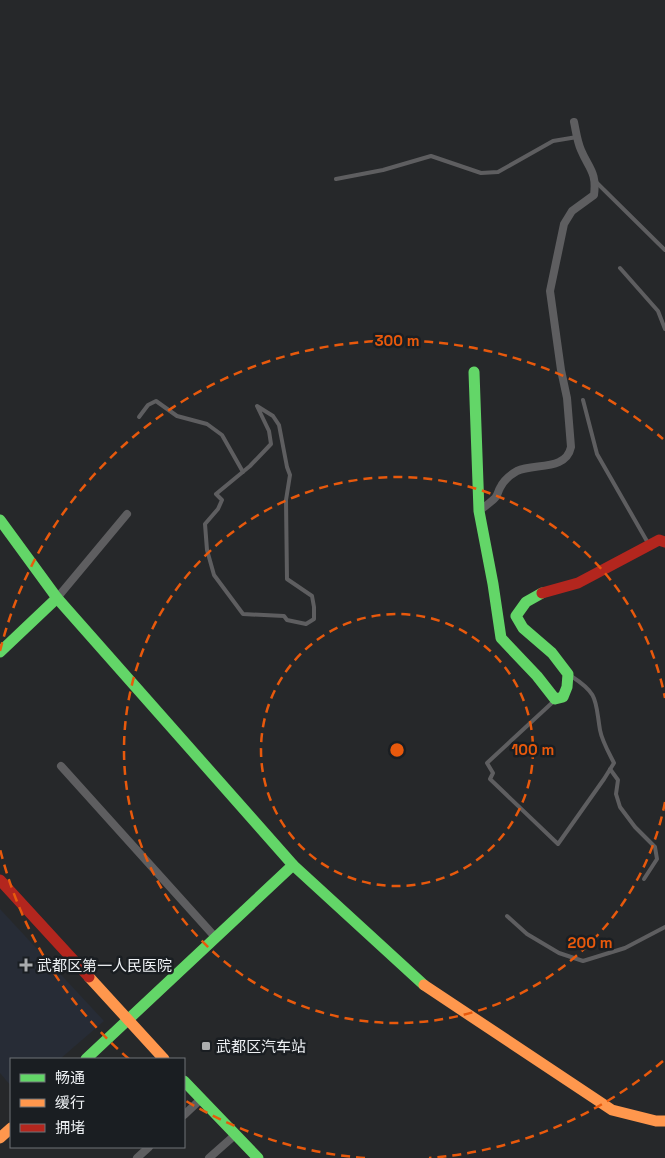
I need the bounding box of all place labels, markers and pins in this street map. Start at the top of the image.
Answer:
centre of rings [388,741,406,759]
place label: 武都区第一人民医院 [37,956,172,975]
marker: 武都区第一人民医院 [19,958,33,972]
place label: 武都区汽车站 [216,1037,306,1056]
marker: 武都区汽车站 [200,1040,212,1052]

